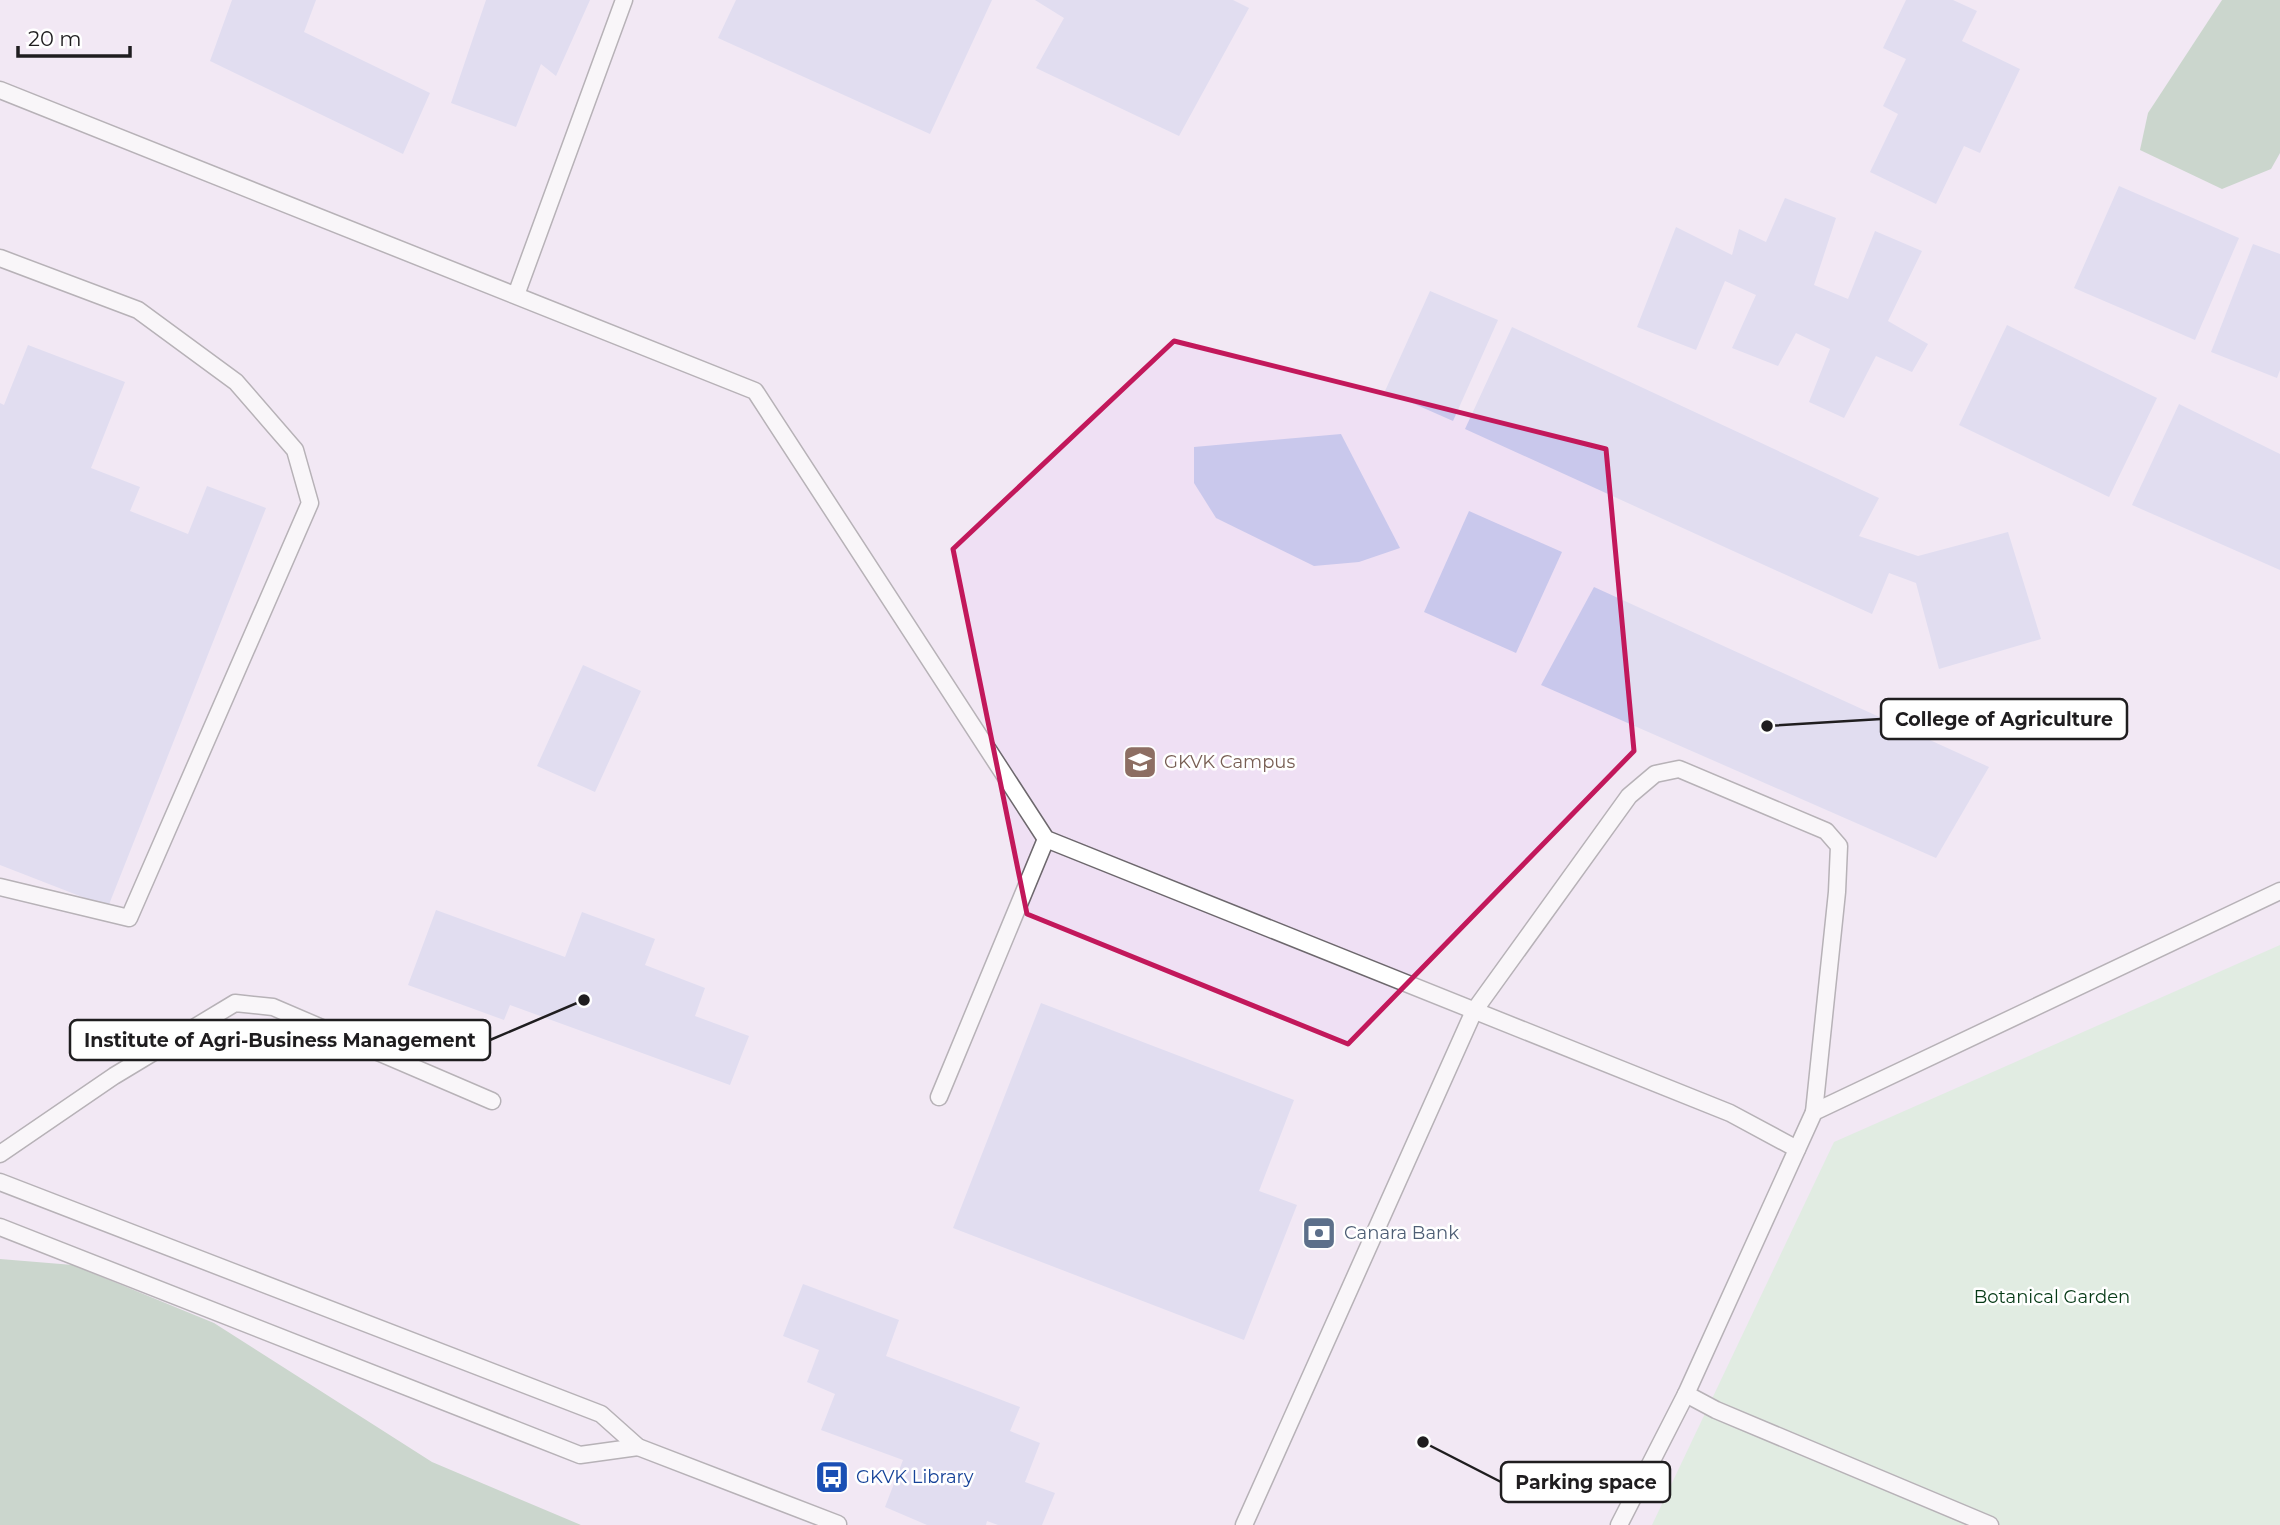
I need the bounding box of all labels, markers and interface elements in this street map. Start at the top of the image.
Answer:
scale bar [18,14,130,58]
text: 20 m [28,26,82,51]
callout: College of Agriculture [1881,699,2127,739]
text: College of Agriculture [1895,708,2113,731]
school or university icon: GKVK Campus [1121,743,1159,781]
place label: GKVK Campus [1164,751,1295,773]
callout: Institute of Agri-Business Management [70,1020,490,1060]
text: Institute of Agri-Business Management [84,1029,476,1052]
bank icon: Canara Bank [1300,1214,1338,1252]
place label: Canara Bank [1344,1222,1459,1244]
park label: Botanical Garden [1974,1286,2130,1308]
bus stop icon: GKVK Library [813,1458,851,1496]
callout: Parking space [1501,1462,1670,1502]
place label: GKVK Library [856,1466,974,1488]
text: Parking space [1515,1471,1657,1494]

